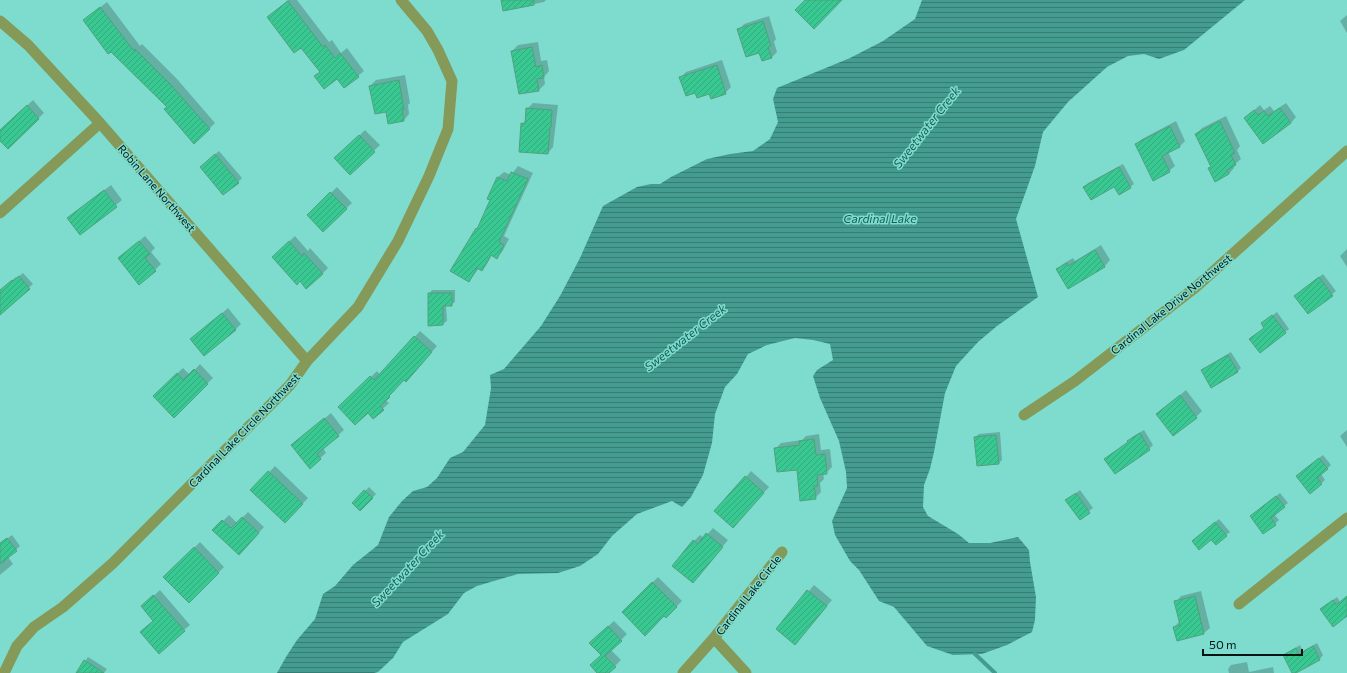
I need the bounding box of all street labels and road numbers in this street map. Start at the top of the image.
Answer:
street label: Robin Lane Northwest [116,142,199,235]
street label: Cardinal Lake Drive Northwest [1108,251,1234,357]
street label: Cardinal Lake Circle Northwest [186,370,302,490]
street label: Cardinal Lake Circle [713,552,783,638]

